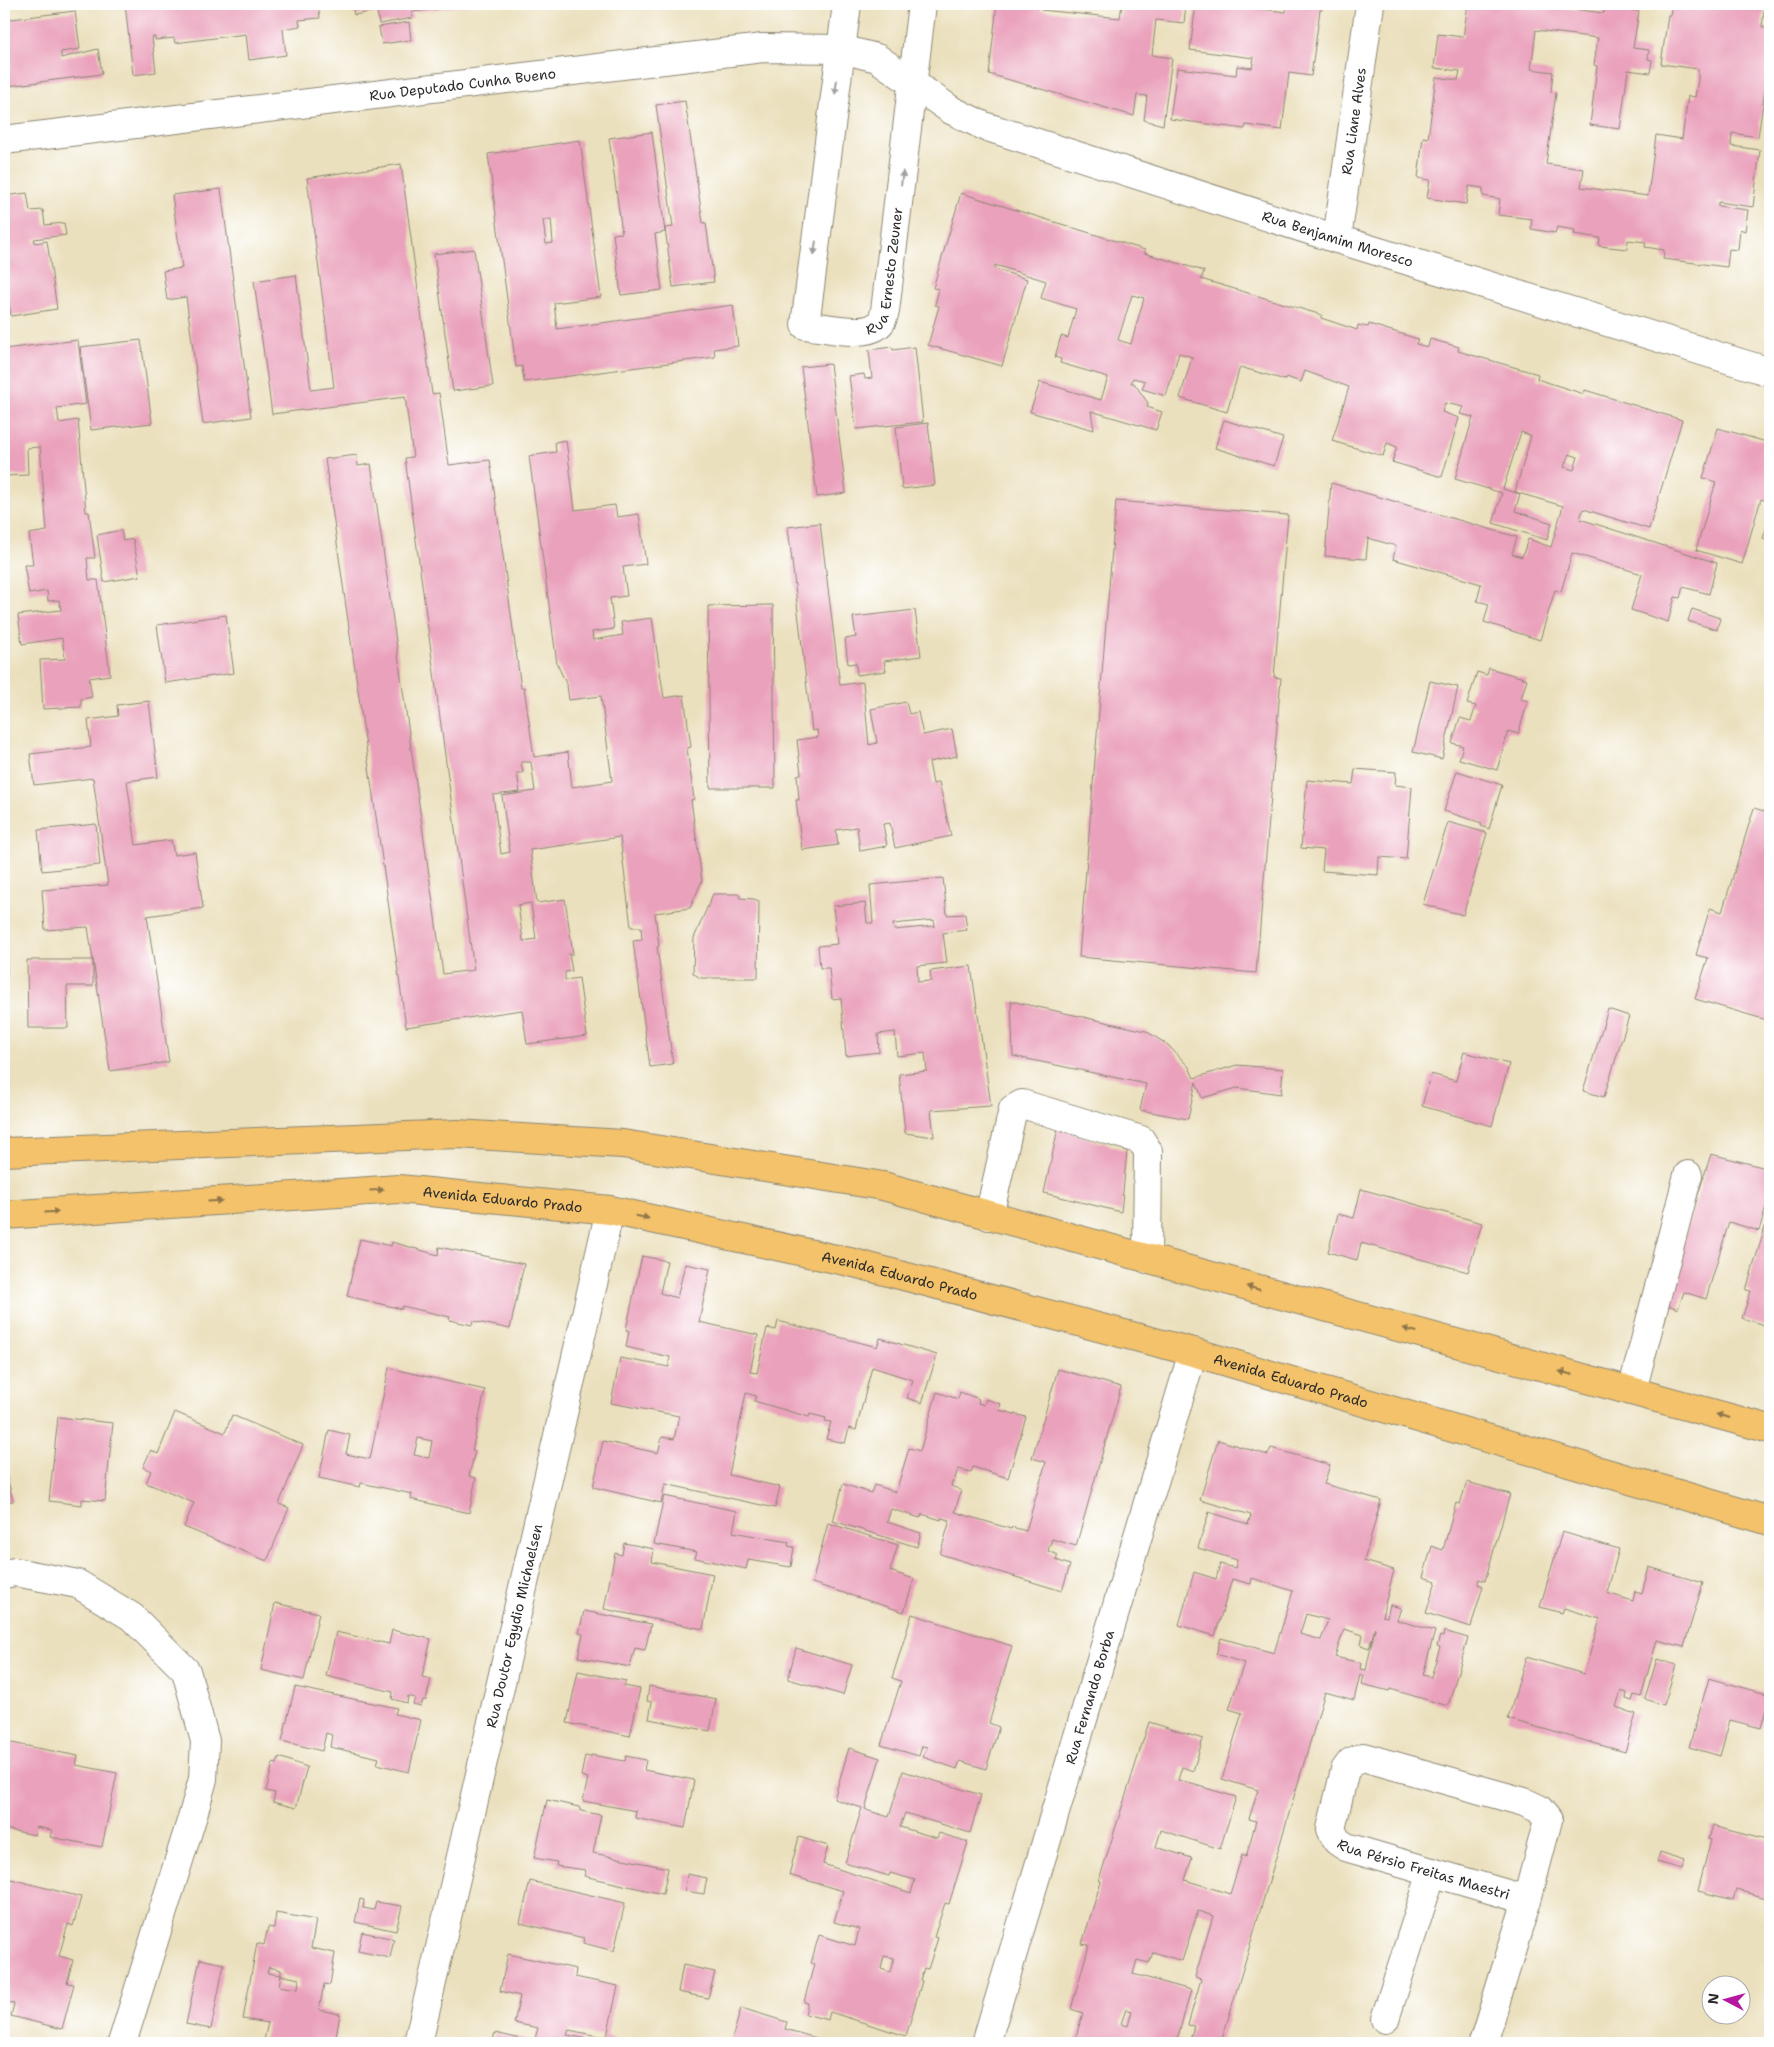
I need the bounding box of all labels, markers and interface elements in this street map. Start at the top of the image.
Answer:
street label: Rua Deputado Cunha Bueno [368,64,557,105]
street label: Rua Liane Alves [1337,66,1370,176]
one-way arrow [832,79,840,95]
one-way arrow [898,169,906,185]
street label: Rua Ernesto Zeuner [864,206,906,339]
street label: Rua Benjamim Moresco [1260,207,1415,271]
one-way arrow [811,240,819,256]
street label: Avenida Eduardo Prado [422,1182,583,1216]
one-way arrow [369,1186,385,1194]
one-way arrow [207,1197,223,1205]
one-way arrow [45,1208,61,1216]
one-way arrow [635,1213,650,1221]
street label: Avenida Eduardo Prado [820,1247,980,1304]
one-way arrow [1245,1283,1260,1291]
one-way arrow [1402,1326,1417,1334]
street label: Avenida Eduardo Prado [1211,1349,1370,1412]
one-way arrow [1559,1369,1574,1377]
one-way arrow [1716,1411,1731,1419]
street label: Rua Doutor Egydio Michaelsen [482,1522,546,1730]
street label: Rua Fernando Borba [1061,1628,1118,1766]
street label: Rua Pérsio Freitas Maestri [1334,1835,1512,1904]
north arrow [1702,1974,1752,2024]
text: N [1704,1992,1723,2005]

